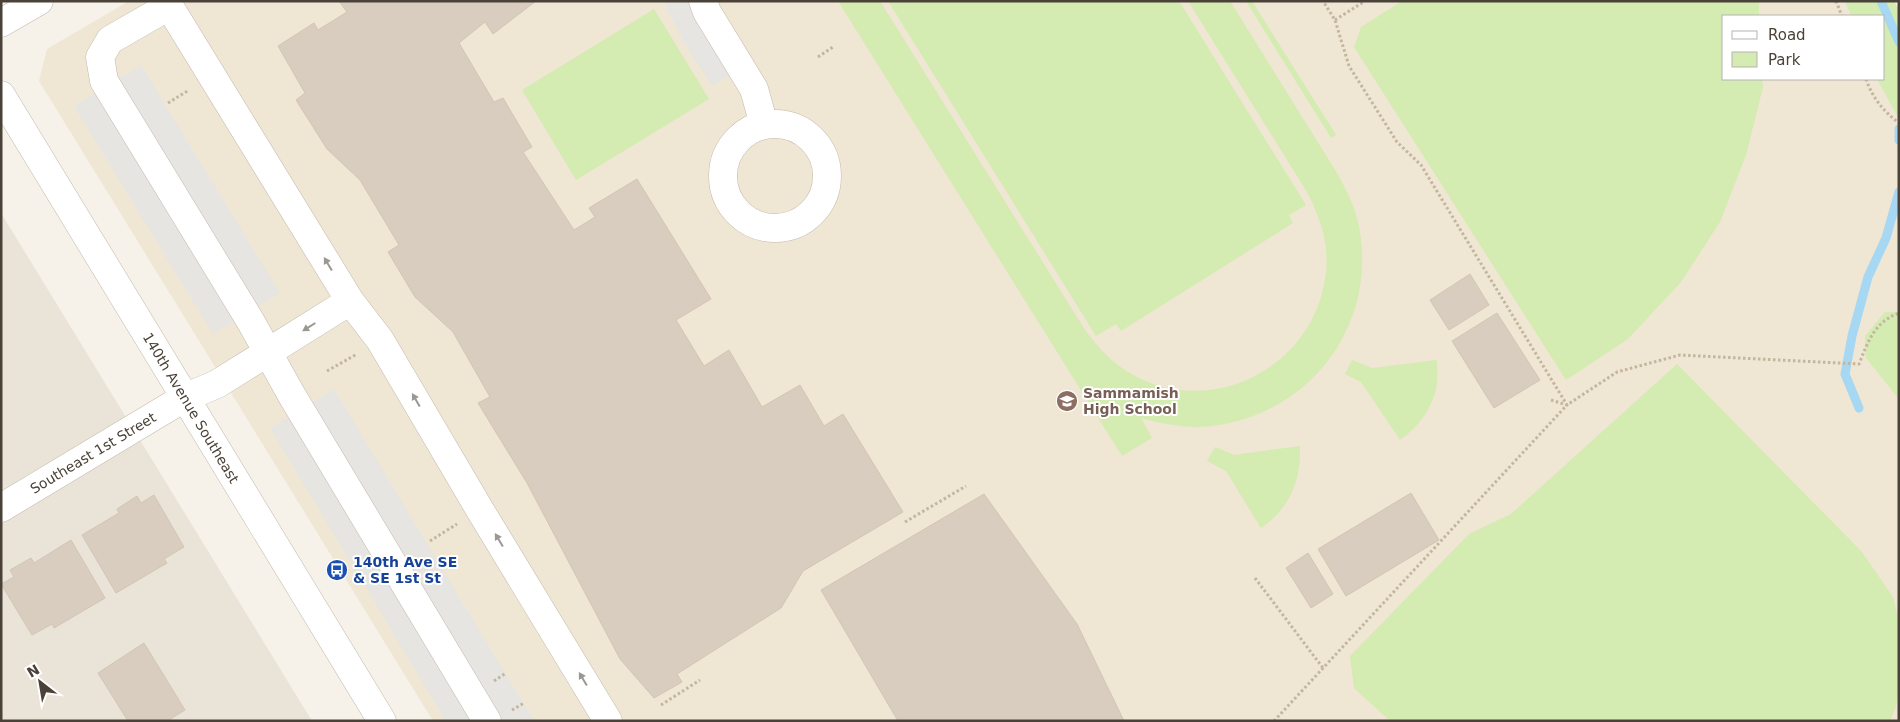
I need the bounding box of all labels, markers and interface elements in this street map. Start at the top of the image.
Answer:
legend [1722,15,1885,80]
text: Road [1768,26,1806,44]
text: Park [1768,51,1801,69]
one-way arrow [323,257,332,270]
one-way arrow [302,322,316,331]
street label: 140th Avenue Southeast [140,330,243,487]
place label: Sammamish High School [1083,385,1179,417]
school or university icon: Sammamish High School [1055,389,1079,413]
one-way arrow [411,394,420,407]
street label: Southeast 1st Street [27,409,159,497]
one-way arrow [494,534,503,547]
place label: 140th Ave SE & SE 1st St [353,554,457,586]
bus stop icon: 140th Ave SE & SE 1st St [325,558,349,582]
north arrow [15,657,65,707]
text: N [24,661,42,681]
one-way arrow [578,673,588,686]

